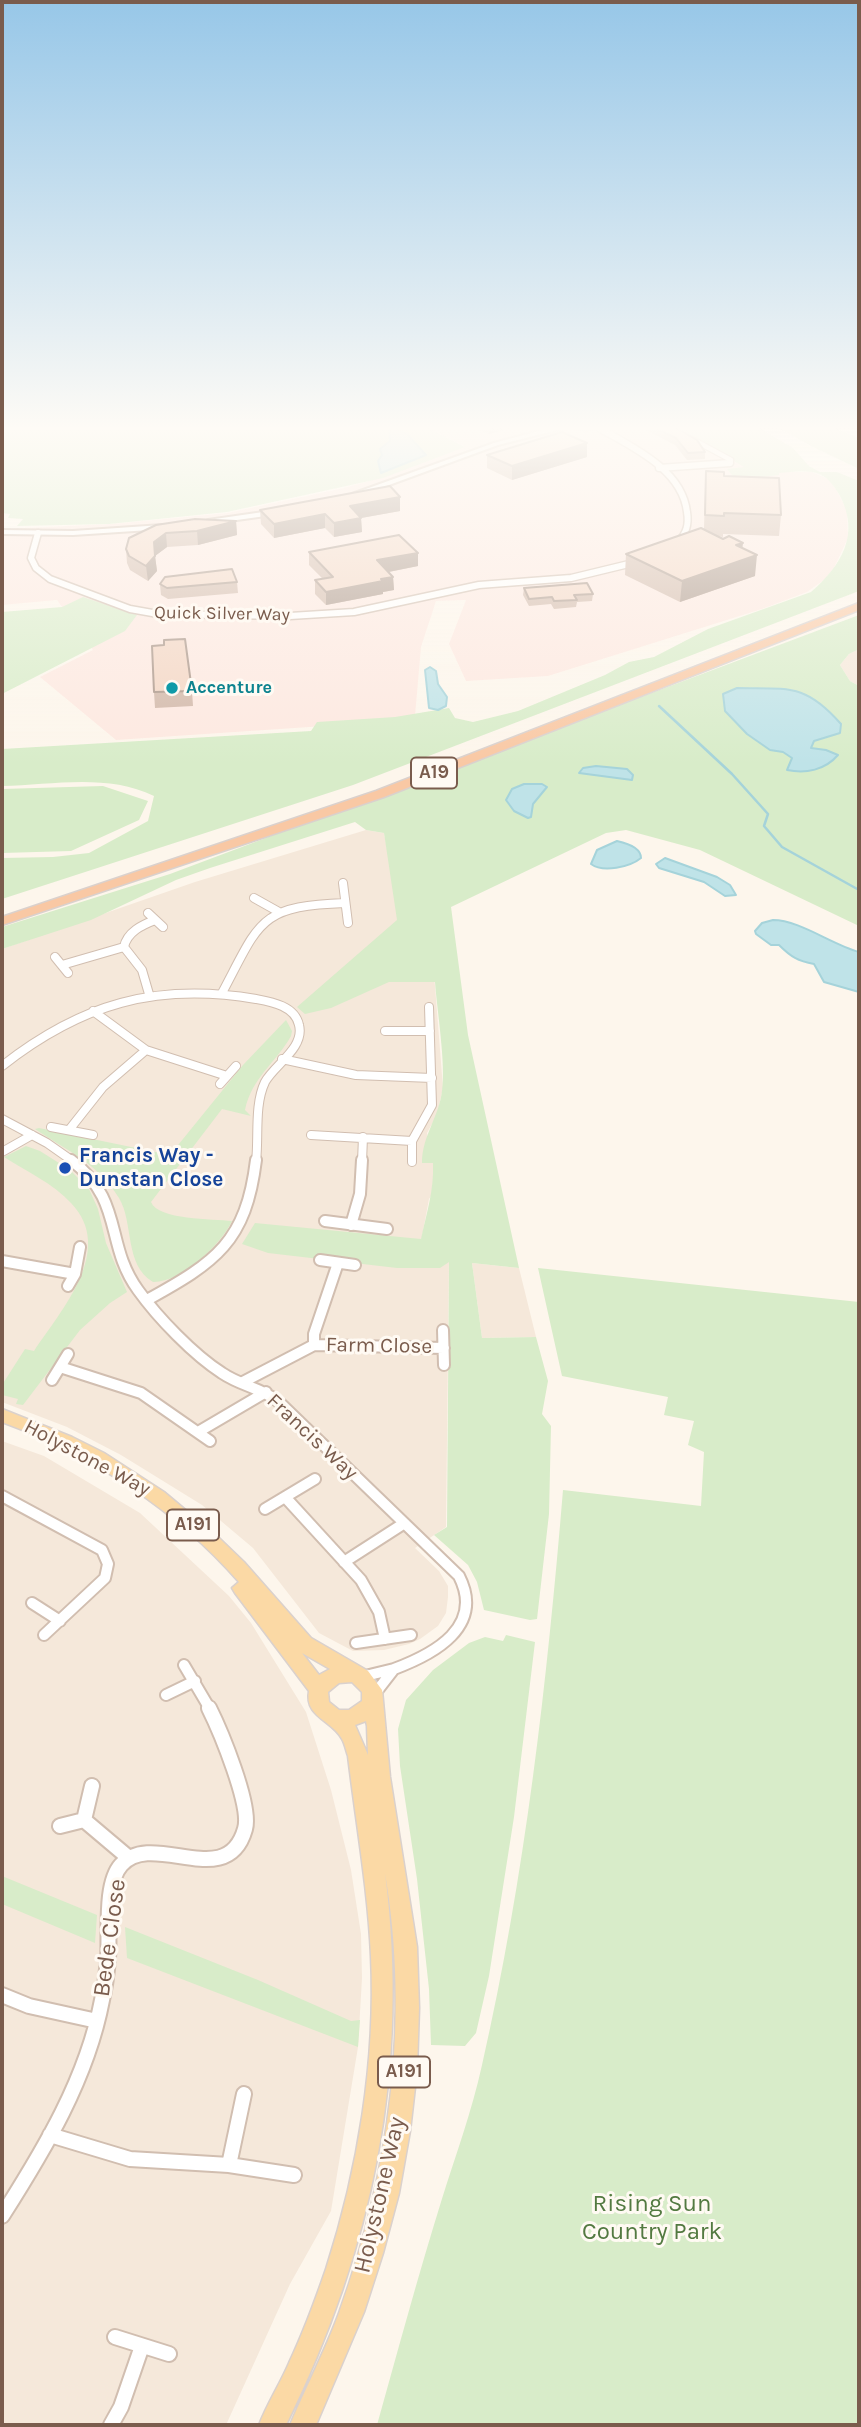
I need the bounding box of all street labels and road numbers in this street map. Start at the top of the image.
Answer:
street label: Quick Silver Way [154,602,290,626]
road number: A19 [411,758,457,788]
street label: Farm Close [326,1332,432,1360]
street label: Francis Way [261,1388,363,1486]
street label: Holystone Way [20,1414,154,1502]
road number: A191 [167,1510,219,1540]
street label: Bede Close [87,1877,133,1999]
road number: A191 [378,2056,430,2088]
street label: Holystone Way [348,2114,412,2276]

